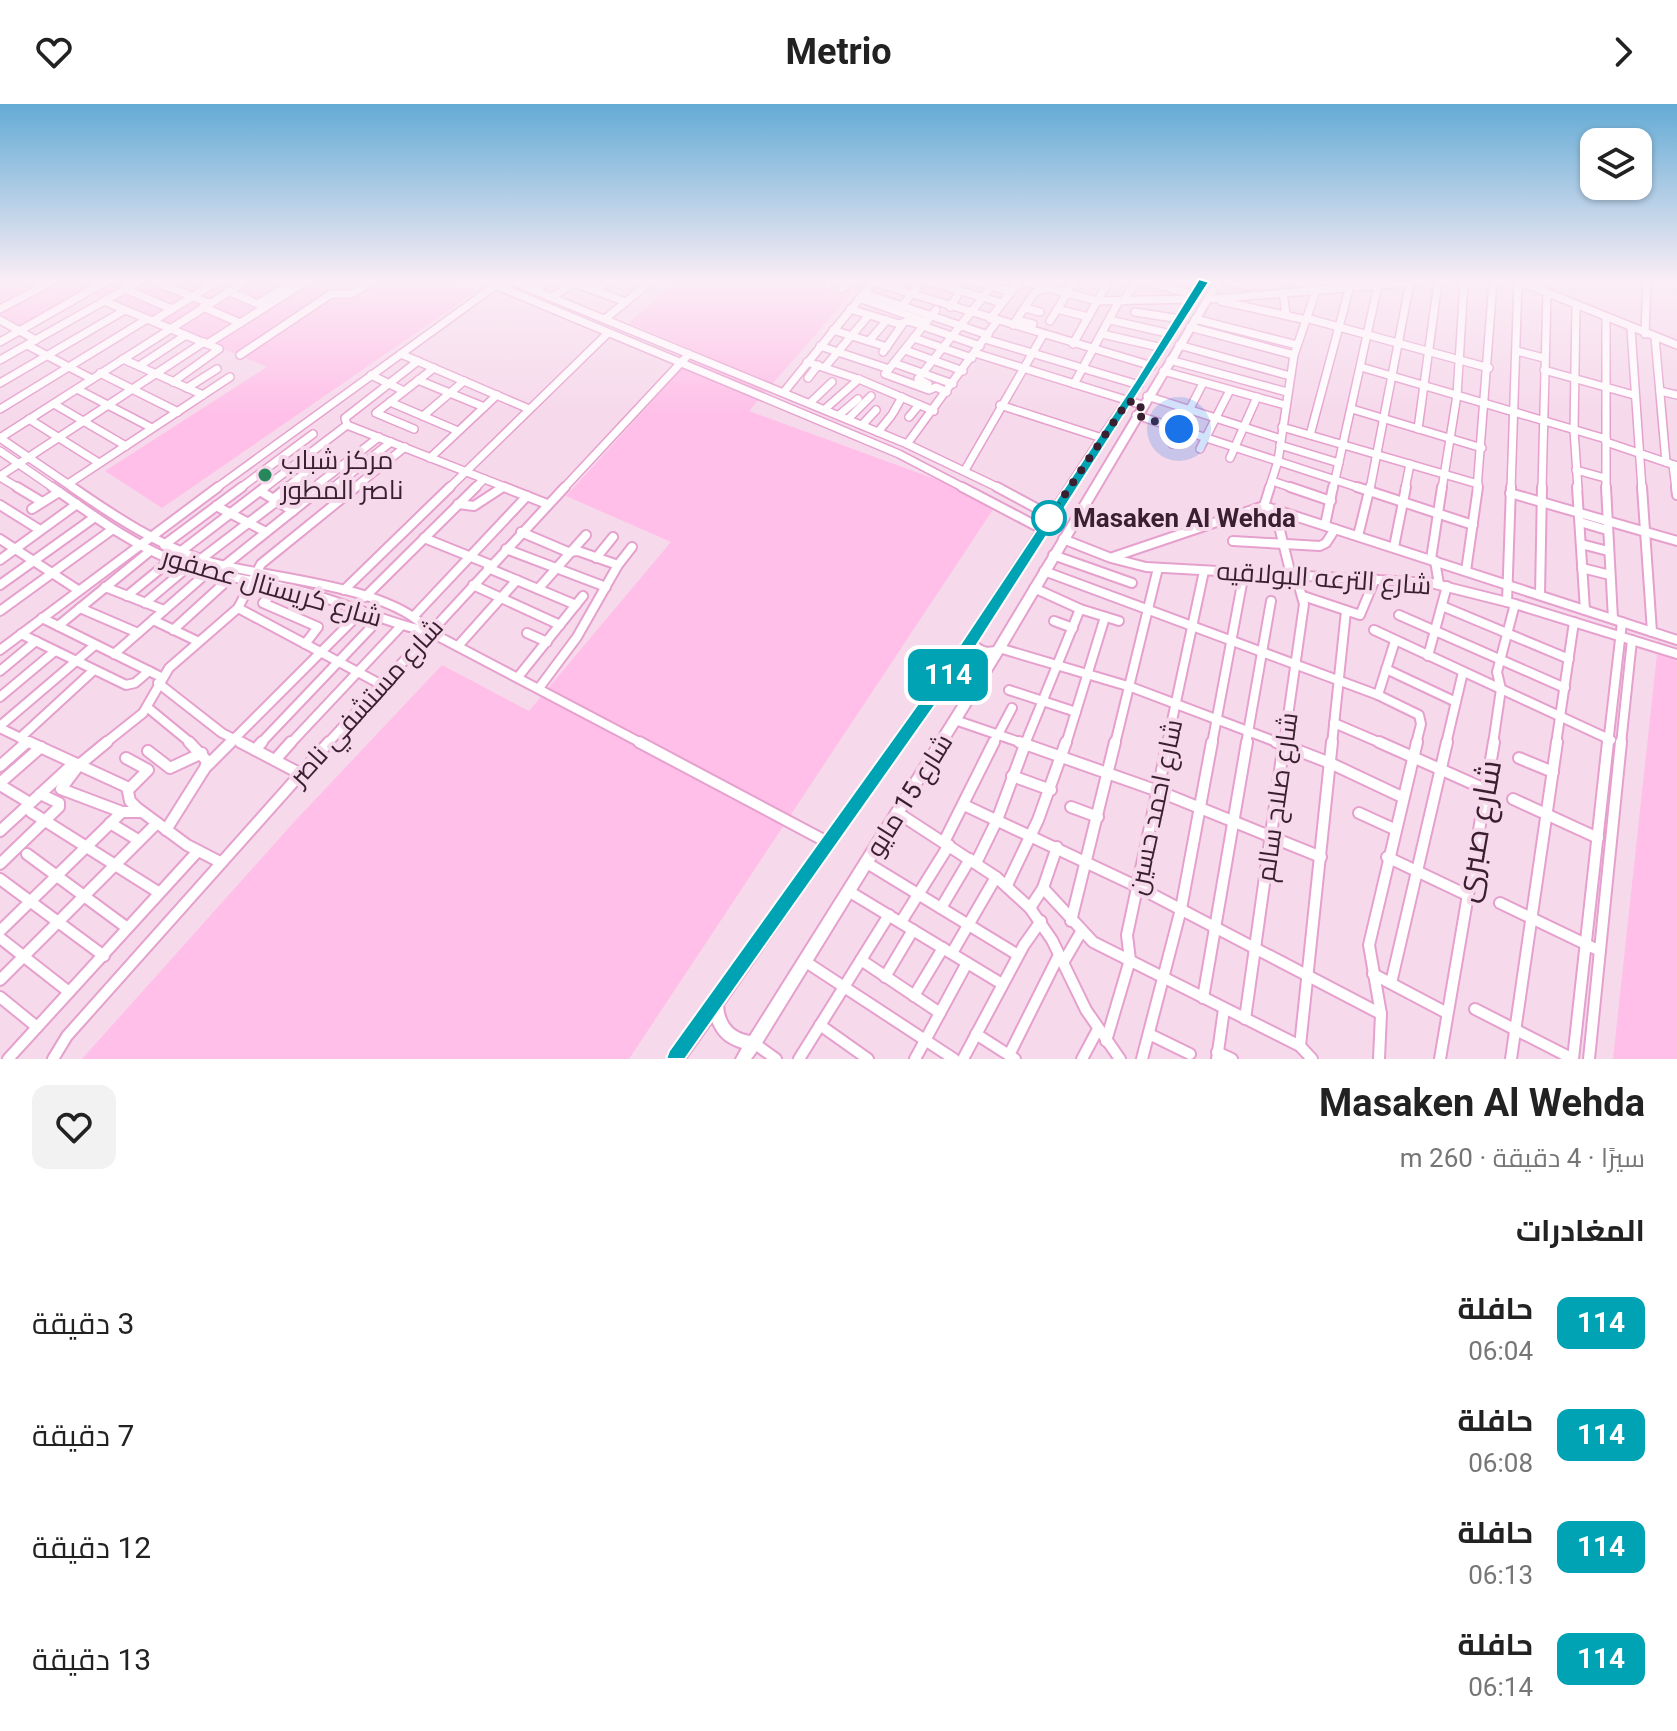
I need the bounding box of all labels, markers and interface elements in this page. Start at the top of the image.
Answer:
icon: heart [32,30,76,74]
icon: forward [1601,30,1645,74]
text: Metrio [785,31,892,73]
map controls [1580,128,1652,200]
button: layers [1580,128,1652,200]
your location [1159,409,1199,449]
place label: مركز شباب ناصر المطور [279,445,403,505]
marker: مركز شباب ناصر المطور [256,466,274,484]
marker: Masaken Al Wehda [1032,501,1066,535]
place label: Masaken Al Wehda [1073,503,1296,533]
street label: شارع كريستال عصفور [156,541,385,635]
street label: شارع الترعه البولاقيه [1215,556,1432,602]
street label: شارع مستشفي ناصر [282,612,453,797]
line badge: 114 [902,649,994,701]
text: 114 [924,658,972,691]
street label: شارع صلاح سالم [1250,710,1307,884]
street label: شارع احمد حسين [1122,716,1190,898]
street label: شارع 15 مايو [859,728,960,863]
street label: شارع صبرى [1447,757,1512,906]
text: Masaken Al Wehda [1319,1081,1645,1125]
button: heart [32,1085,116,1169]
text: سيرًا · 4 دقيقة · 260 m [1400,1143,1645,1173]
text: المغادرات [1516,1213,1645,1248]
text: حافلة [1458,1291,1533,1326]
text: 3 دقيقة [32,1306,134,1341]
text: 114 [1577,1306,1625,1339]
text: 06:04 [1468,1336,1533,1366]
text: حافلة [1458,1403,1533,1438]
text: 7 دقيقة [32,1418,134,1453]
text: 114 [1577,1418,1625,1451]
text: 06:08 [1468,1448,1533,1478]
text: حافلة [1458,1515,1533,1550]
text: 12 دقيقة [32,1530,151,1565]
text: 114 [1577,1530,1625,1563]
text: 06:13 [1468,1560,1533,1590]
text: حافلة [1458,1627,1533,1662]
text: 13 دقيقة [32,1642,151,1677]
text: 114 [1577,1642,1625,1675]
text: 06:14 [1468,1672,1533,1702]

